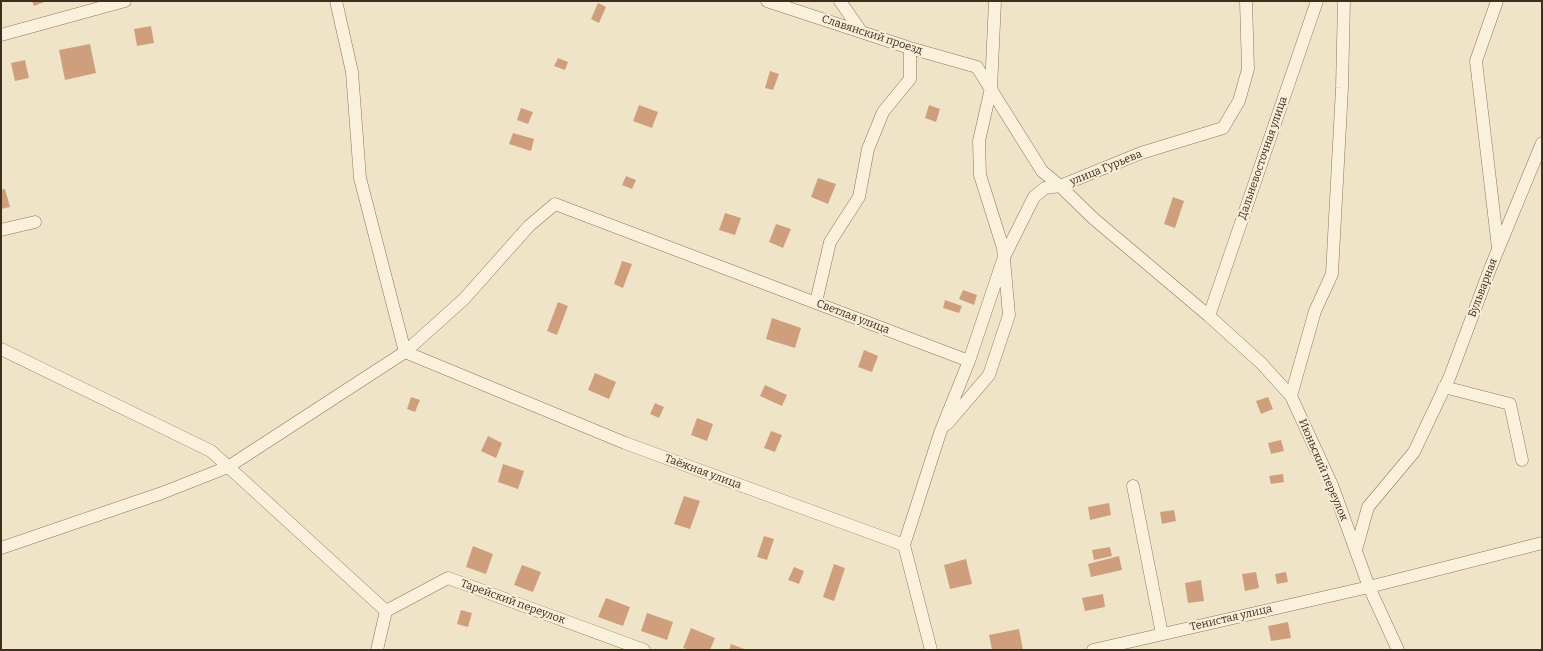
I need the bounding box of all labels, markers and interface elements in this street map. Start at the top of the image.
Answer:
street label: Славянский проезд [820,12,924,58]
street label: Дальневосточная улица [1236,95,1290,221]
street label: улица Гурьева [1068,148,1144,188]
street label: Бульварная [1466,257,1500,319]
street label: Светлая улица [815,297,891,337]
street label: Июньский переулок [1296,417,1350,523]
street label: Таёжная улица [663,452,743,492]
street label: Тарейский переулок [459,577,567,627]
street label: Тенистая улица [1189,602,1273,634]

